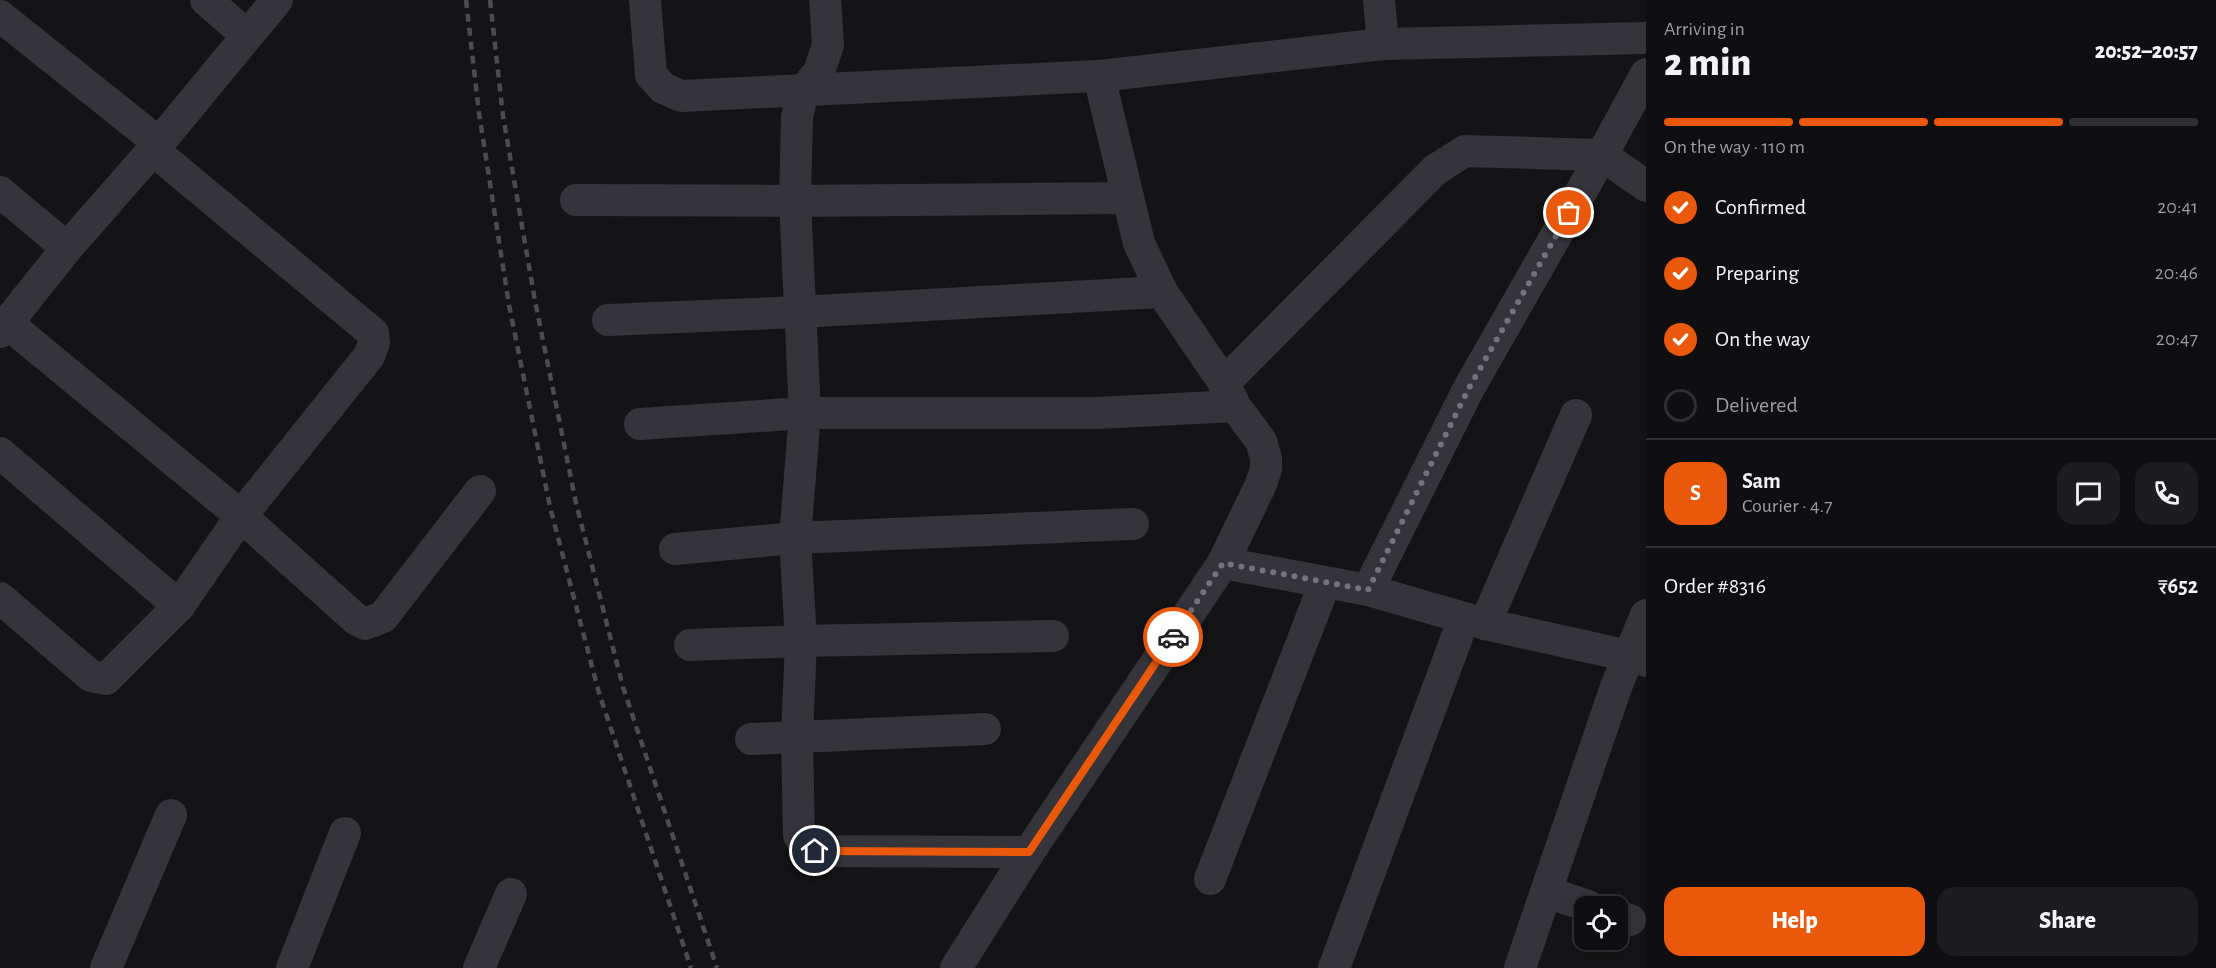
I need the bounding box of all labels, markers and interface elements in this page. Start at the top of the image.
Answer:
text: Arriving in [1664,19,1745,39]
text: 20:52–20:57 [2095,40,2198,62]
text: 2 min [1664,44,1751,83]
text: On the way · 110 m [1664,137,1805,157]
pin [1543,187,1594,238]
icon: check [1664,191,1697,224]
icon: bag [1552,196,1585,229]
text: Confirmed [1715,196,1806,218]
text: 20:41 [2157,197,2198,217]
icon: check [1664,257,1697,290]
text: Preparing [1715,262,1799,284]
text: 20:46 [2155,263,2198,283]
icon: check [1664,323,1697,356]
text: On the way [1715,328,1810,350]
text: 20:47 [2156,329,2198,349]
text: Delivered [1715,394,1798,416]
button: chat [2057,462,2120,525]
button: phone [2135,462,2198,525]
text: Sam [1742,470,1781,492]
text: S [1690,482,1701,504]
text: Courier · 4.7 [1742,496,1833,516]
text: Order #8316 [1664,575,1766,597]
text: ₹652 [2158,575,2198,597]
courier [1143,607,1203,667]
icon: car [1157,621,1190,654]
pin [789,825,840,876]
icon: home [798,834,831,867]
button: Help [1664,887,1925,956]
button: Share [1937,887,2198,956]
map controls [1574,896,1628,950]
button: locate [1574,896,1628,950]

